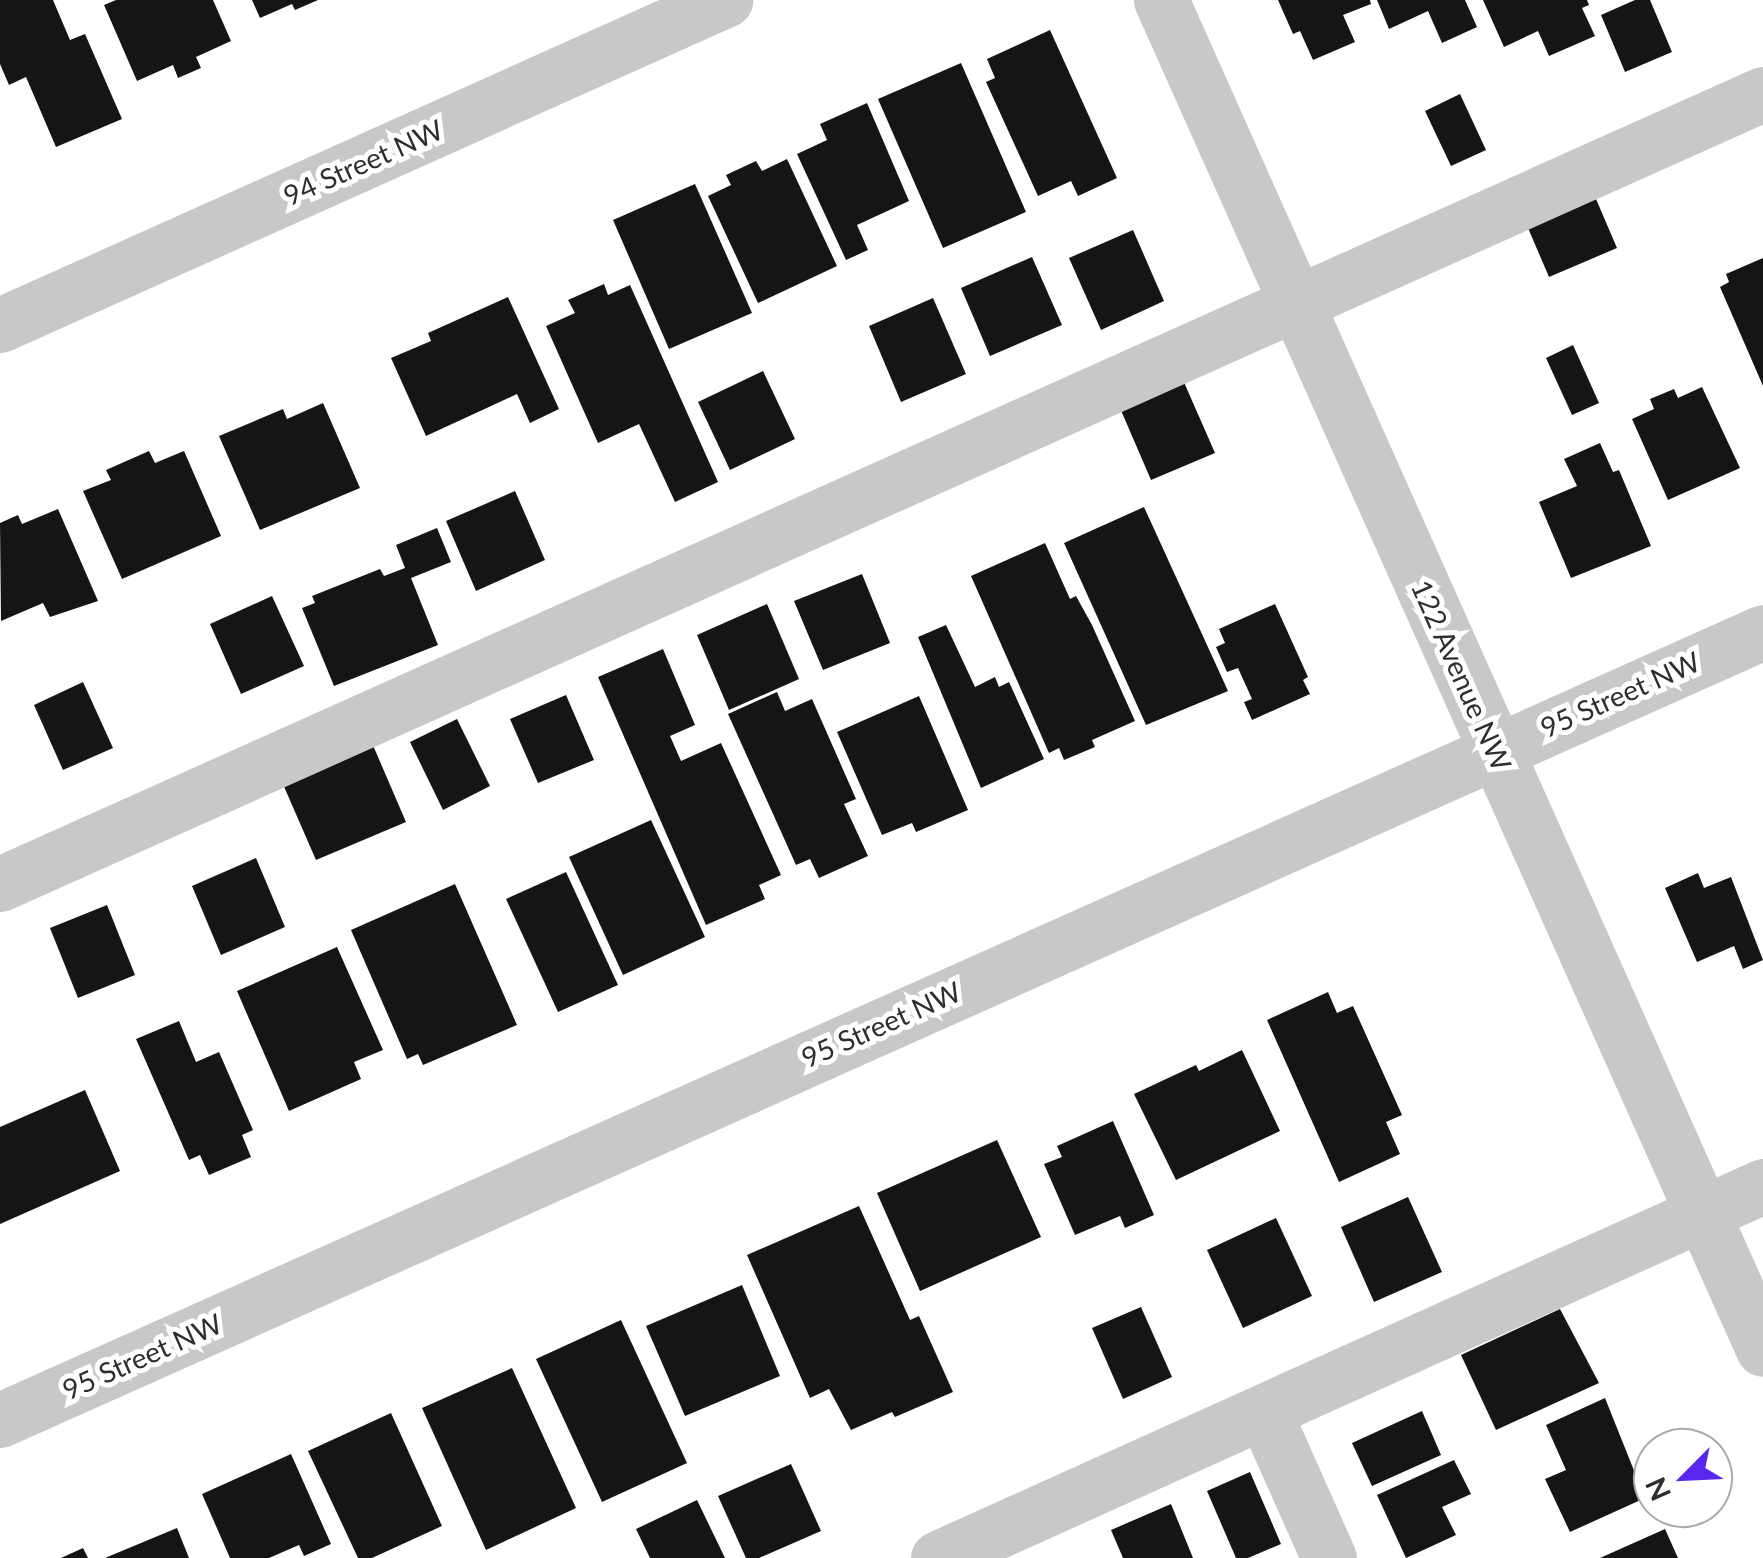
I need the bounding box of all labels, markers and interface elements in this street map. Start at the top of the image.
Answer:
street label: 94 Street NW [278,112,448,212]
street label: 122 Avenue NW [1405,574,1519,776]
street label: 95 Street NW [1535,644,1705,744]
street label: 95 Street NW [796,974,966,1074]
street label: 95 Street NW [57,1306,227,1406]
north arrow [1633,1428,1733,1528]
text: N [1638,1473,1677,1506]

